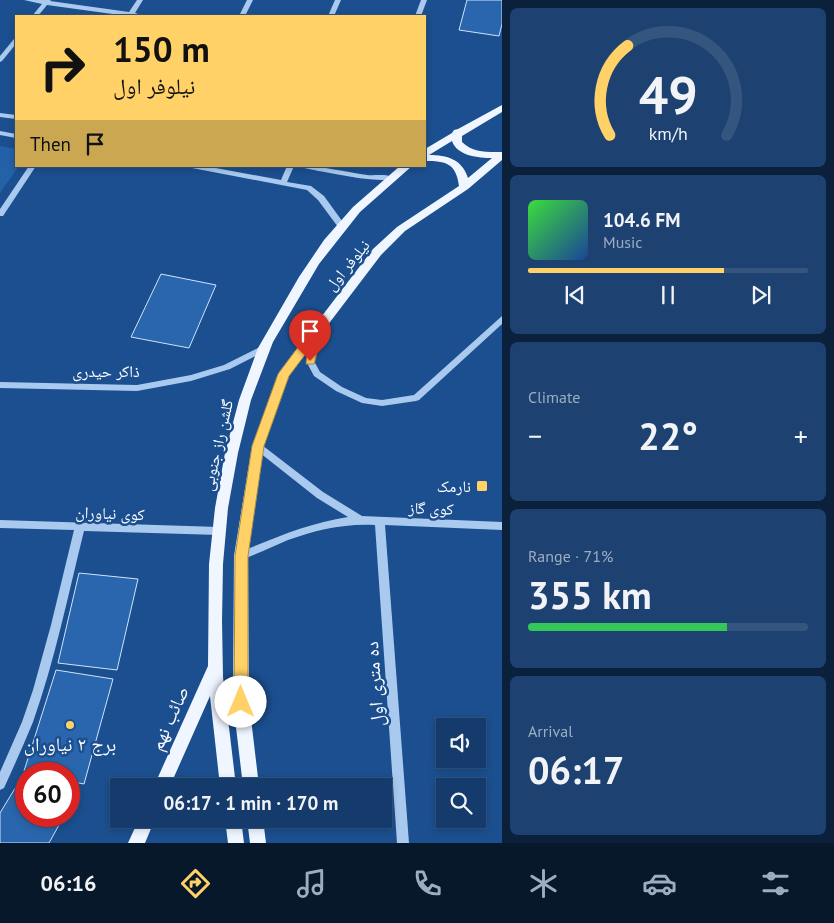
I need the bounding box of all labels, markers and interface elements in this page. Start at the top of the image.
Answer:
text: 150 m [113,26,210,72]
icon: right [30,35,95,100]
text: 49 [639,61,697,128]
text: نیلوفر اول [113,72,195,100]
text: km/h [648,122,688,145]
icon: arrive [81,130,109,158]
text: Then [30,132,71,156]
text: 104.6 FM [603,208,680,232]
text: Music [603,232,643,252]
street label: نیلوفر اول [320,235,374,295]
icon: previous [561,281,589,309]
icon: pause [654,281,682,309]
icon: next [747,281,775,309]
pin [289,310,331,361]
icon: arrive [296,317,324,345]
street label: ذاکر حیدری [72,361,140,382]
text: Climate [528,387,580,407]
street label: گلشن راز جنوبی [197,397,238,493]
text: 22° [638,411,698,460]
text: − [528,417,542,454]
text: + [794,417,808,454]
place label: نارمک [437,476,471,496]
marker: نارمک [475,479,489,493]
street label: کوی گاز [407,497,454,520]
street label: کوی نیاوران [75,502,145,525]
text: Range · 71% [528,546,613,566]
text: 355 km [528,570,652,619]
street label: ده متری اول [359,640,389,727]
position arrow [214,675,266,727]
street label: صائب نهم [144,682,195,754]
map controls [436,718,486,828]
button: sound [436,718,486,768]
marker: برج ۲ نیاوران [64,719,76,731]
text: Arrival [528,721,573,741]
place label: برج ۲ نیاوران [24,732,116,756]
text: 06:17 [528,745,624,794]
speed limit sign: 60 [15,762,80,827]
button: search [436,778,486,828]
text: 06:17 · 1 min · 170 m [164,791,338,815]
icon: directions [178,866,213,901]
icon: music [294,866,329,901]
icon: phone [410,866,445,901]
icon: climate [526,866,561,901]
icon: car [642,866,677,901]
icon: filters [758,866,793,901]
text: 06:16 [41,869,96,897]

